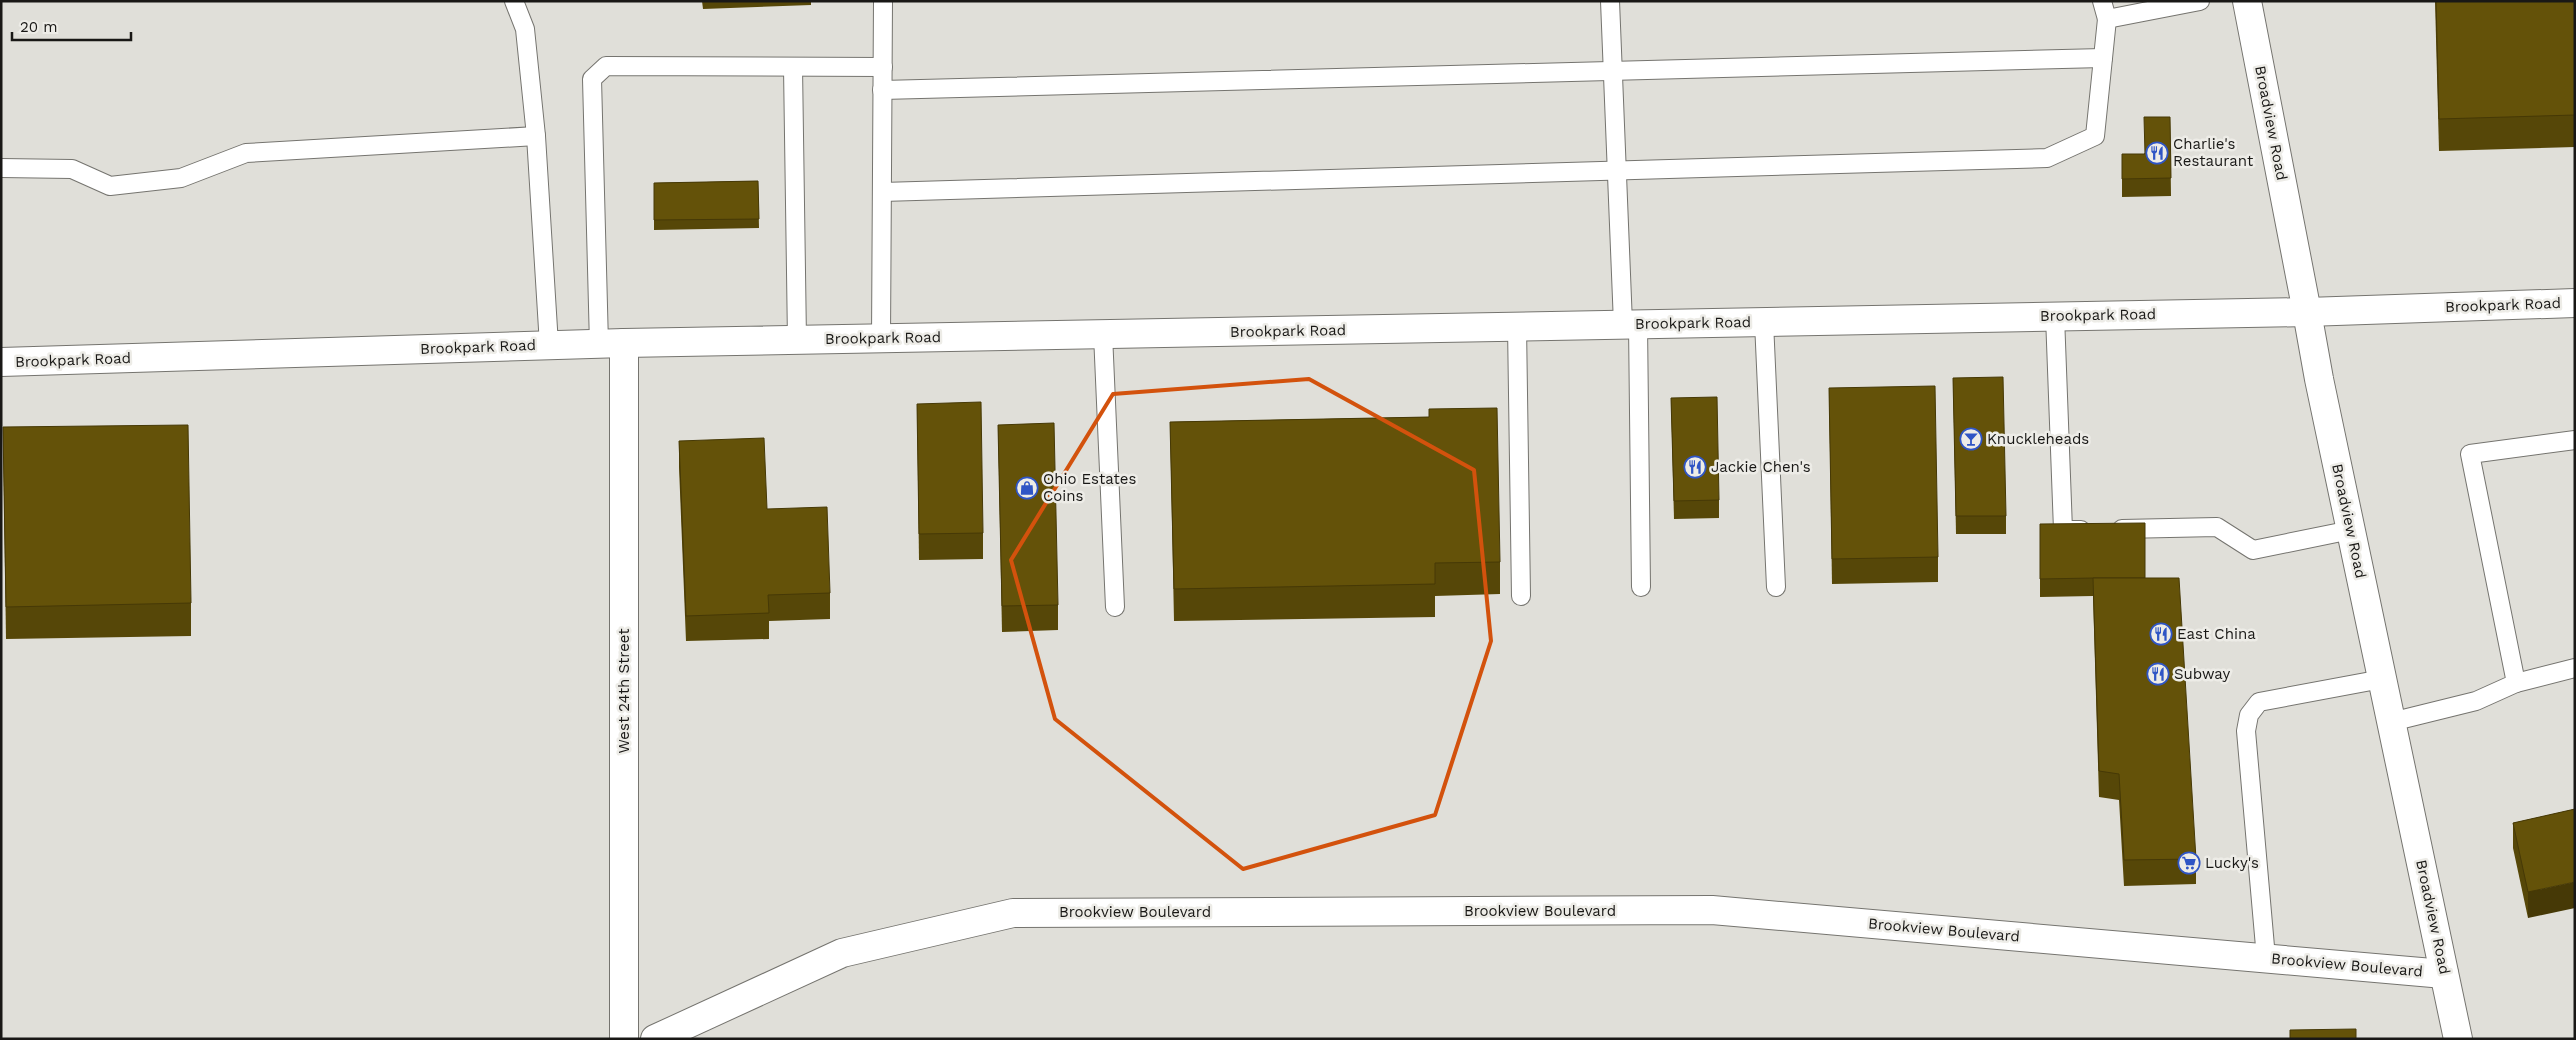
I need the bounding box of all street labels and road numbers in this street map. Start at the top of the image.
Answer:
street label: Broadview Road [2251,64,2291,182]
street label: Brookpark Road [2445,294,2561,316]
street label: Brookpark Road [2040,305,2156,325]
street label: Brookpark Road [1635,313,1751,333]
street label: Brookpark Road [1230,321,1346,341]
street label: Brookpark Road [825,328,941,348]
street label: Brookpark Road [420,336,536,358]
street label: Brookpark Road [15,349,131,371]
street label: Broadview Road [2328,462,2370,580]
street label: West 24th Street [615,628,633,754]
street label: Broadview Road [2412,858,2454,976]
street label: Brookview Boulevard [1464,902,1616,920]
street label: Brookview Boulevard [1059,903,1211,921]
street label: Brookview Boulevard [1867,914,2021,946]
street label: Brookview Boulevard [2270,949,2424,981]

